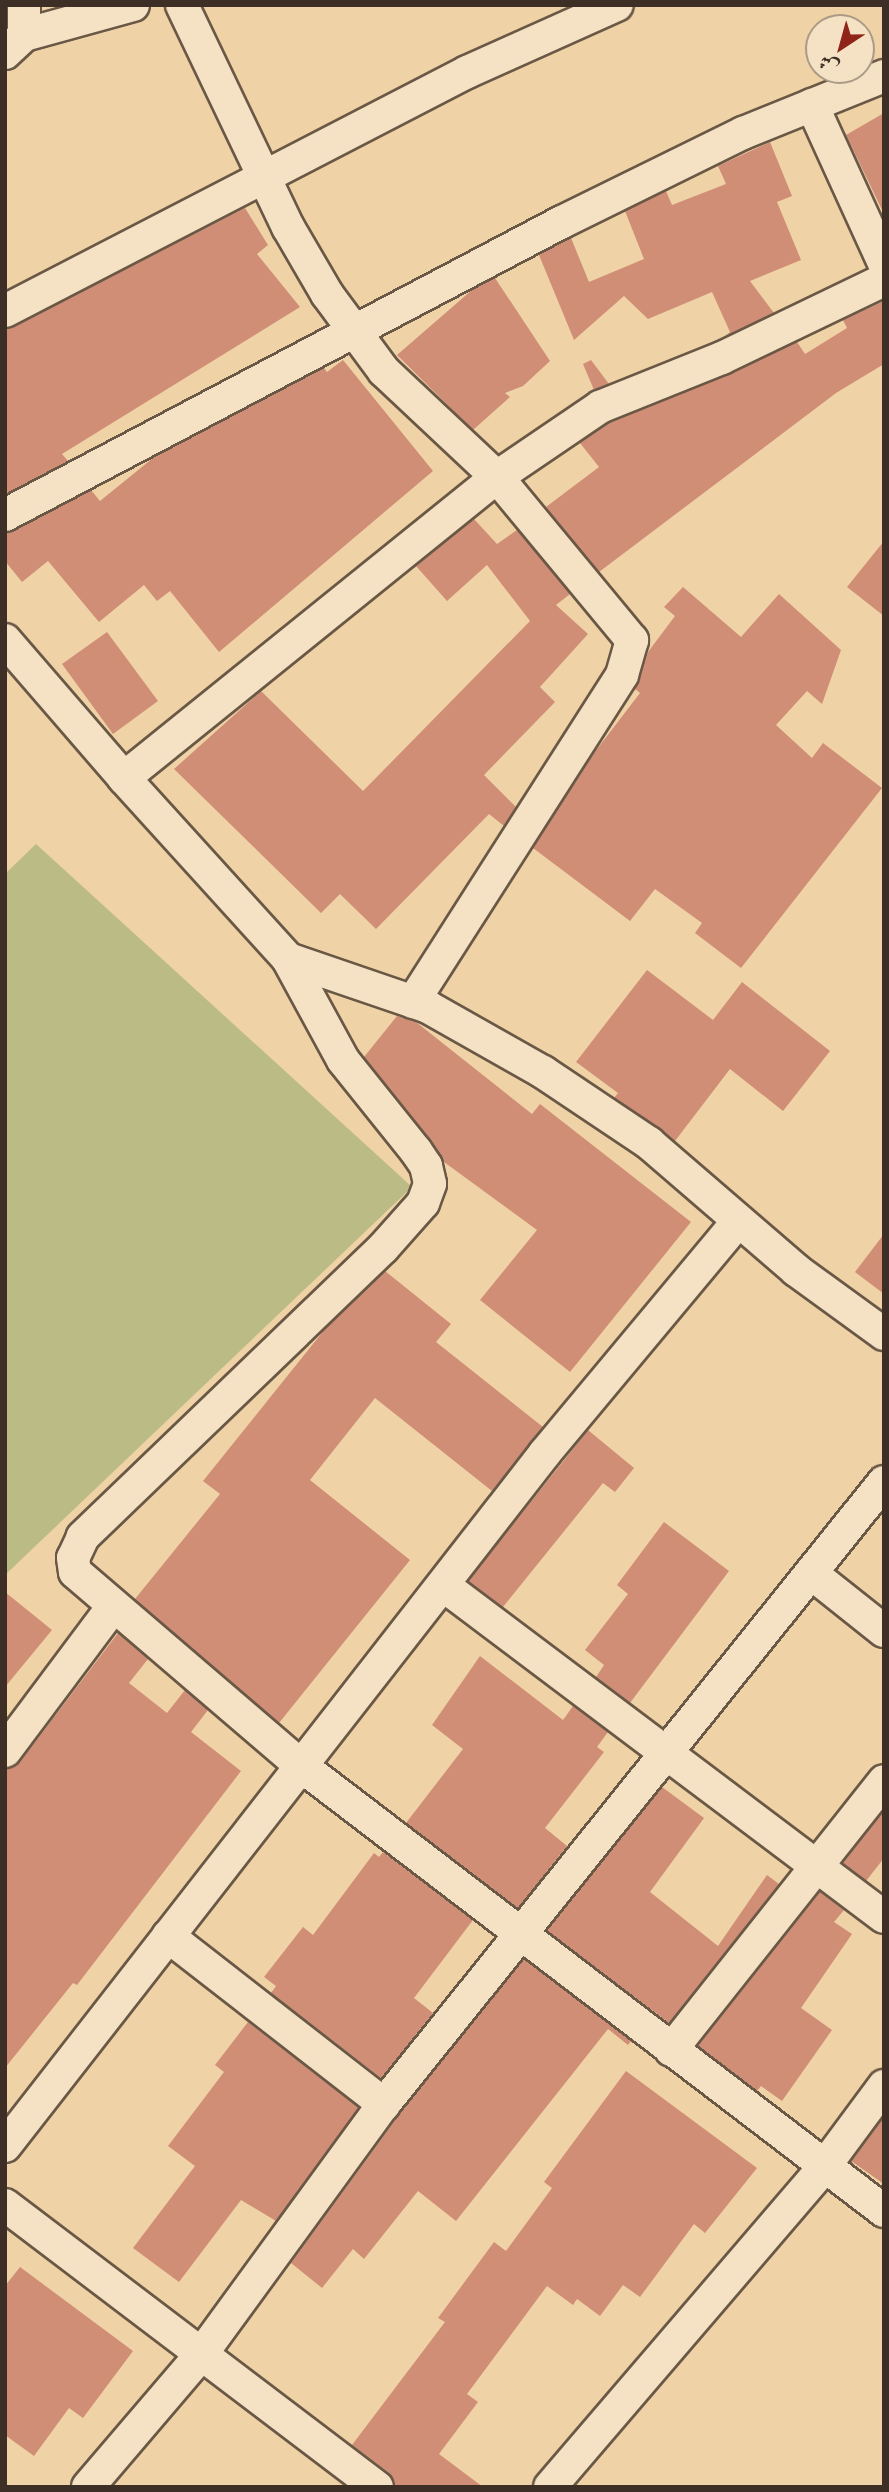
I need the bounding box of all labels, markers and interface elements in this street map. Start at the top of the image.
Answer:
north arrow [805,14,875,84]
text: ش [814,50,843,80]

